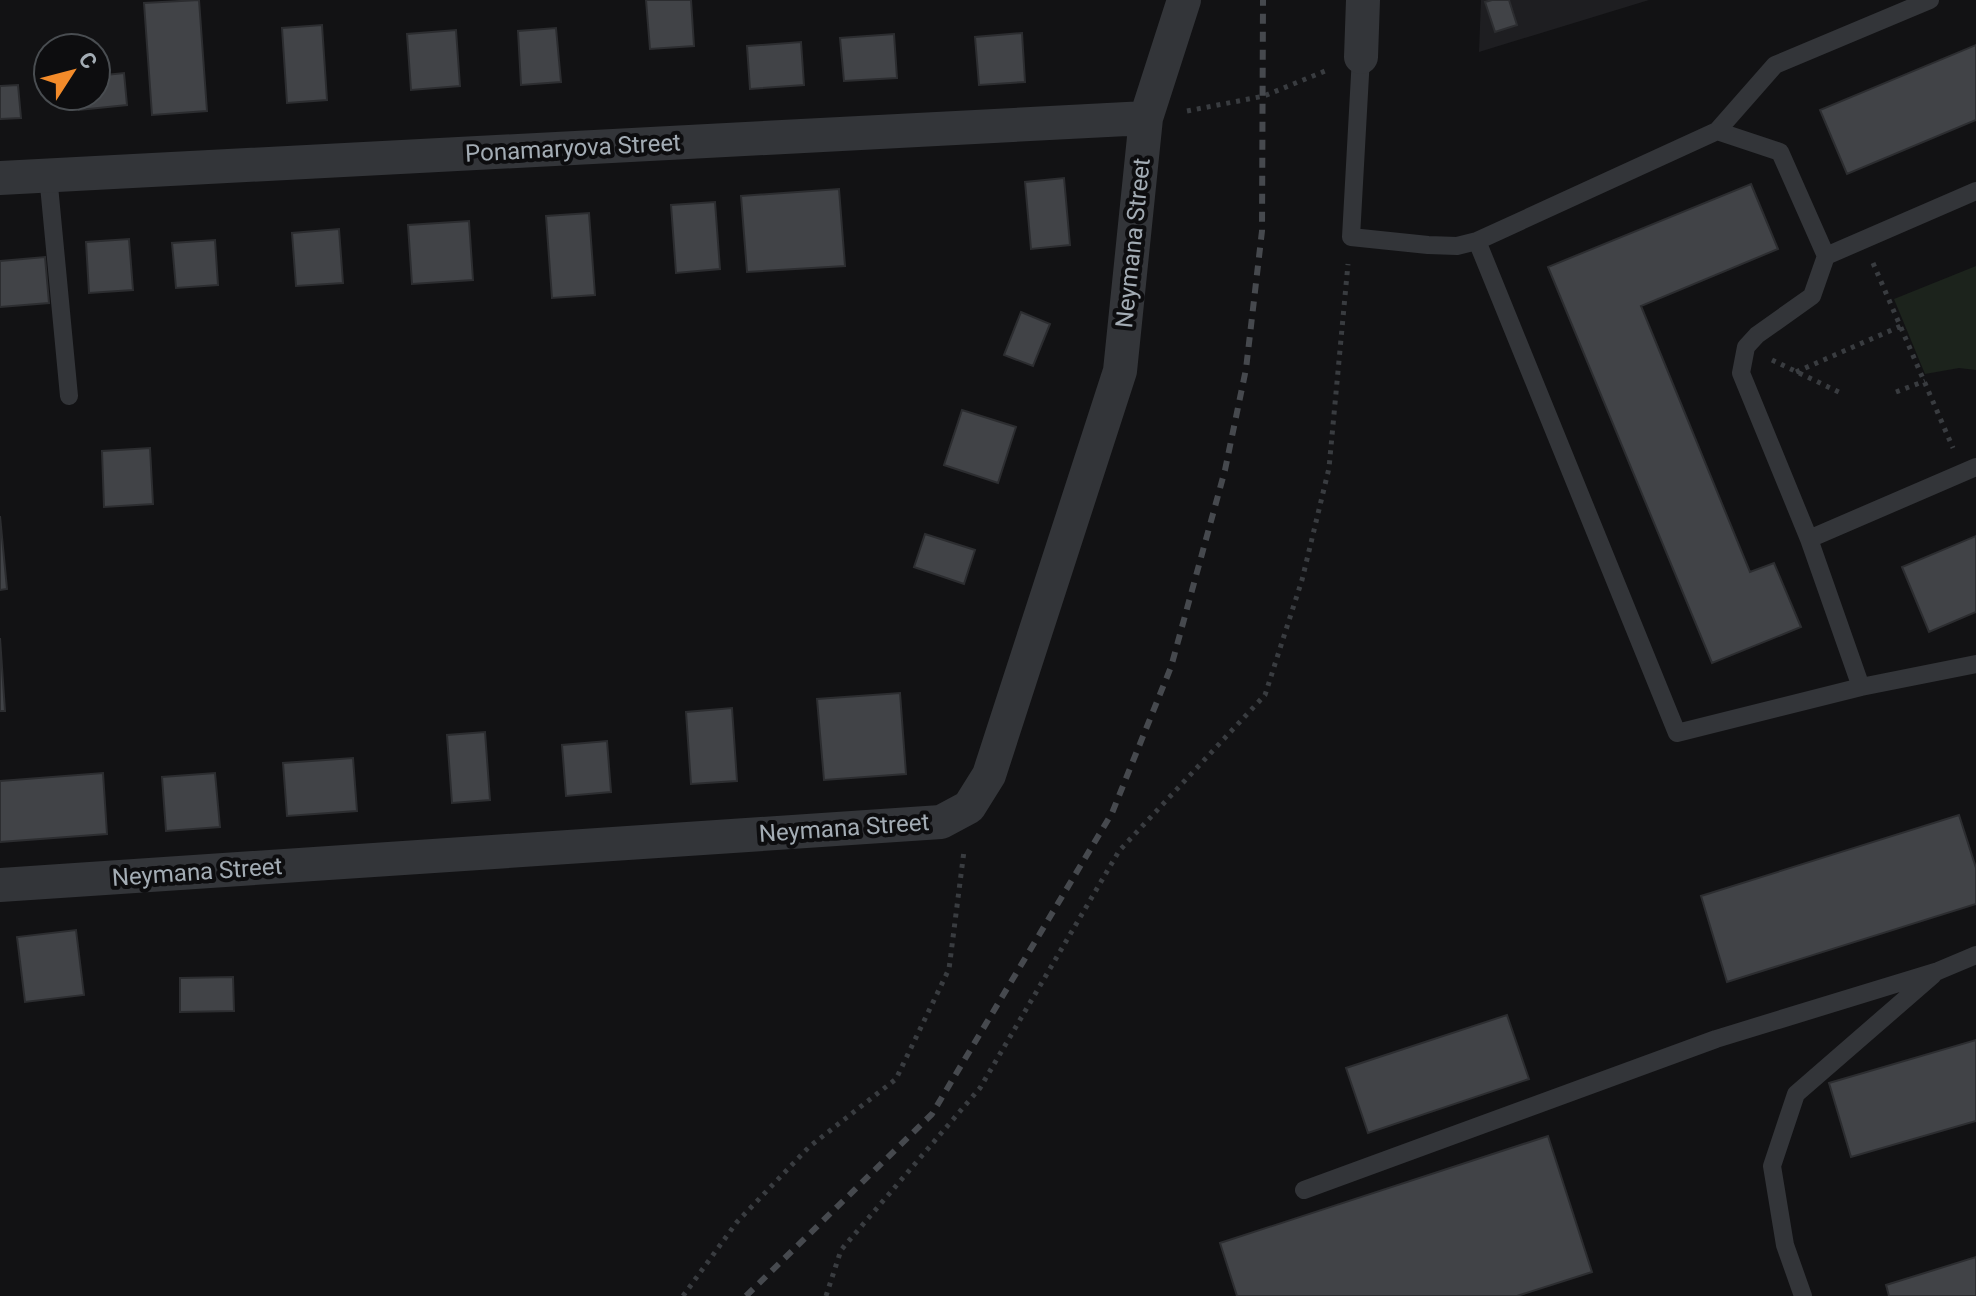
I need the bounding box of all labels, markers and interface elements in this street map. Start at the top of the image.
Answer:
north arrow [32,32,112,112]
text: С [73,47,102,74]
street label: Ponamaryova Street [464,128,682,168]
street label: Neymana Street [1110,156,1156,329]
street label: Neymana Street [758,808,930,848]
street label: Neymana Street [111,852,283,892]

